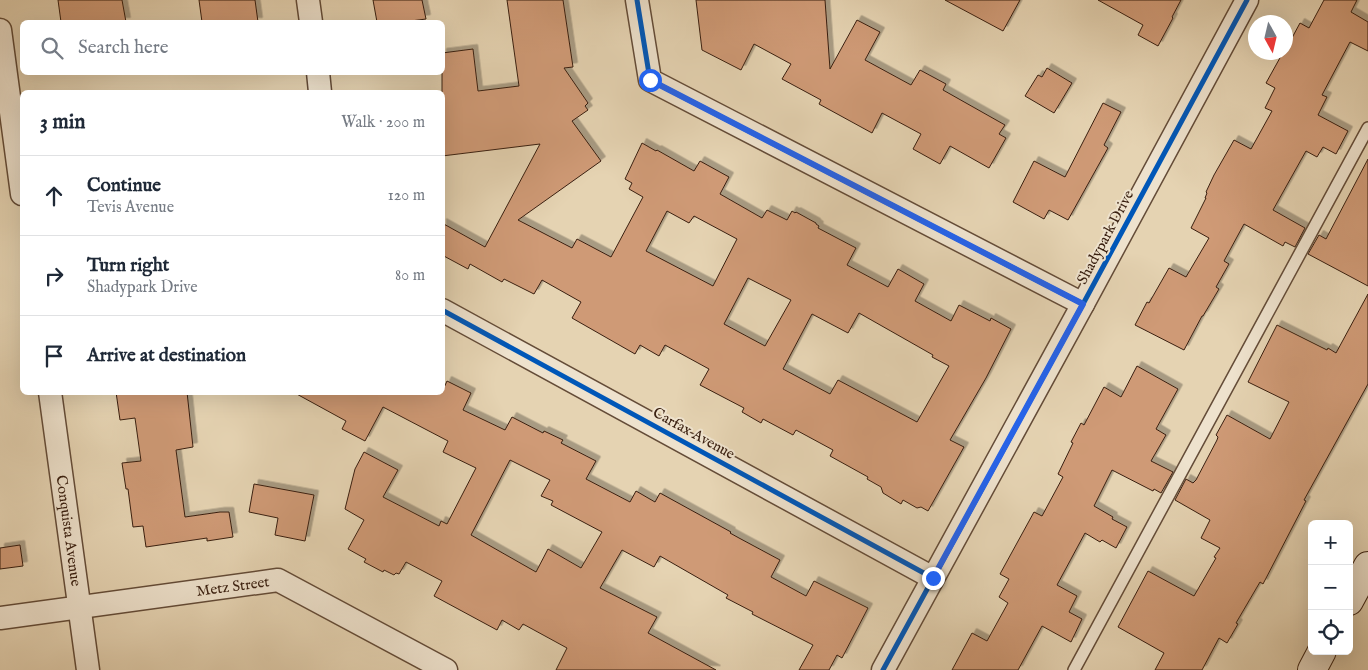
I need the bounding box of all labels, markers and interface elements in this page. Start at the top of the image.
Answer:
north arrow [1248,15,1293,60]
search box [20,20,445,75]
icon: search [38,34,66,62]
text: Search here [78,36,169,60]
route start [639,69,662,92]
text: 3 min [40,109,85,136]
text: Walk · 200 m [341,113,425,133]
text: Continue [87,174,161,198]
icon: ahead [40,182,68,210]
text: 120 m [388,186,425,206]
street label: Shadypark Drive [1073,187,1138,288]
text: Tevis Avenue [87,198,174,218]
text: Turn right [87,254,169,278]
icon: right [40,262,68,290]
text: 80 m [395,266,425,286]
text: Shadypark Drive [87,278,198,298]
icon: arrive [40,342,68,370]
text: Arrive at destination [87,344,246,368]
street label: Carfax Avenue [649,403,738,464]
street label: Conquista Avenue [51,474,85,588]
map controls [1308,520,1353,655]
button: + [1308,520,1353,565]
button: − [1308,565,1353,610]
route end [922,567,945,590]
street label: Metz Street [195,572,271,601]
button: locate [1308,610,1353,655]

